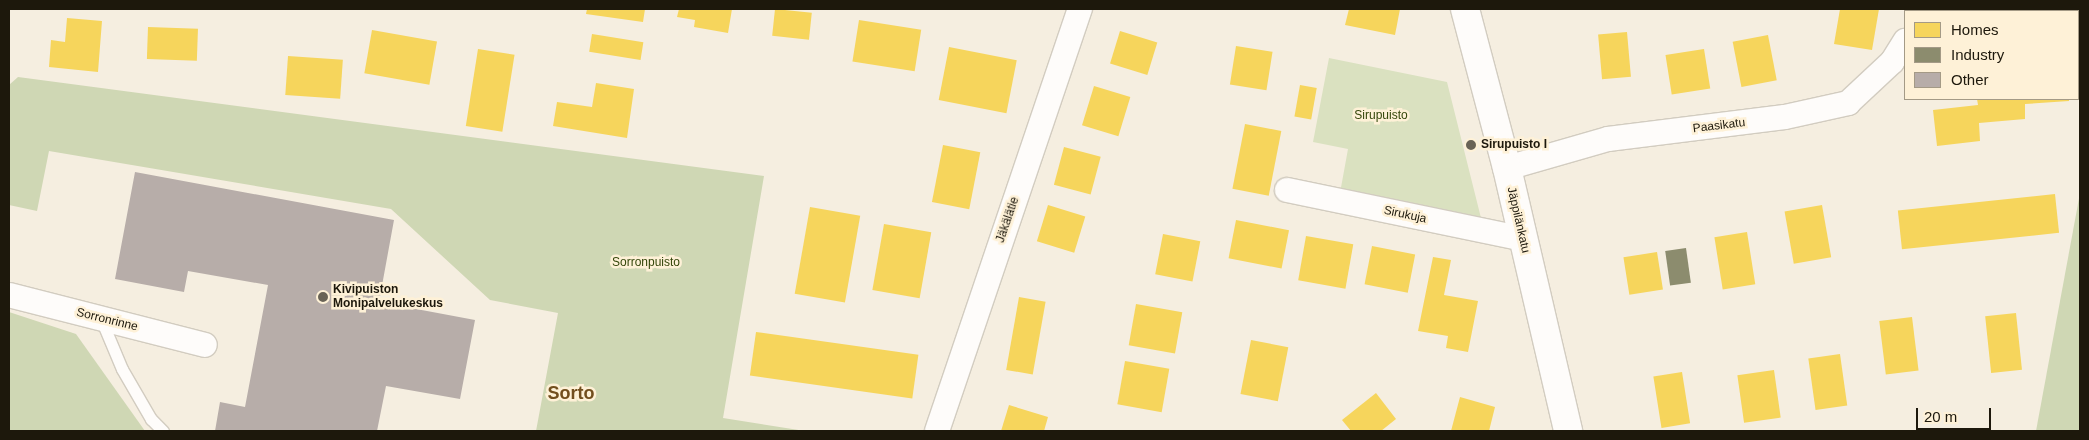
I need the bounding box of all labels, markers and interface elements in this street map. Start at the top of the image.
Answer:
legend [1904,10,2079,100]
text: Homes [1951,21,1999,38]
text: Industry [1951,46,2004,63]
text: Other [1951,71,1989,88]
park label: Sirupuisto [1354,109,1408,123]
street label: Paasikatu [1692,116,1746,136]
place label: Sirupuisto I [1481,138,1547,152]
marker: Sirupuisto I [1465,139,1477,151]
street label: Jäppilänkatu [1503,186,1533,254]
street label: Jäkälätie [993,195,1023,245]
street label: Sirukuja [1382,203,1428,227]
park label: Sorronpuisto [612,256,680,270]
place label: Kivipuiston Monipalvelukeskus [333,283,443,311]
marker: Kivipuiston Monipalvelukeskus [317,291,329,303]
street label: Sorronrinne [75,305,139,335]
district label: Sorto [548,382,594,404]
scale bar [1919,398,1994,430]
text: 20 m [1924,408,1957,425]

